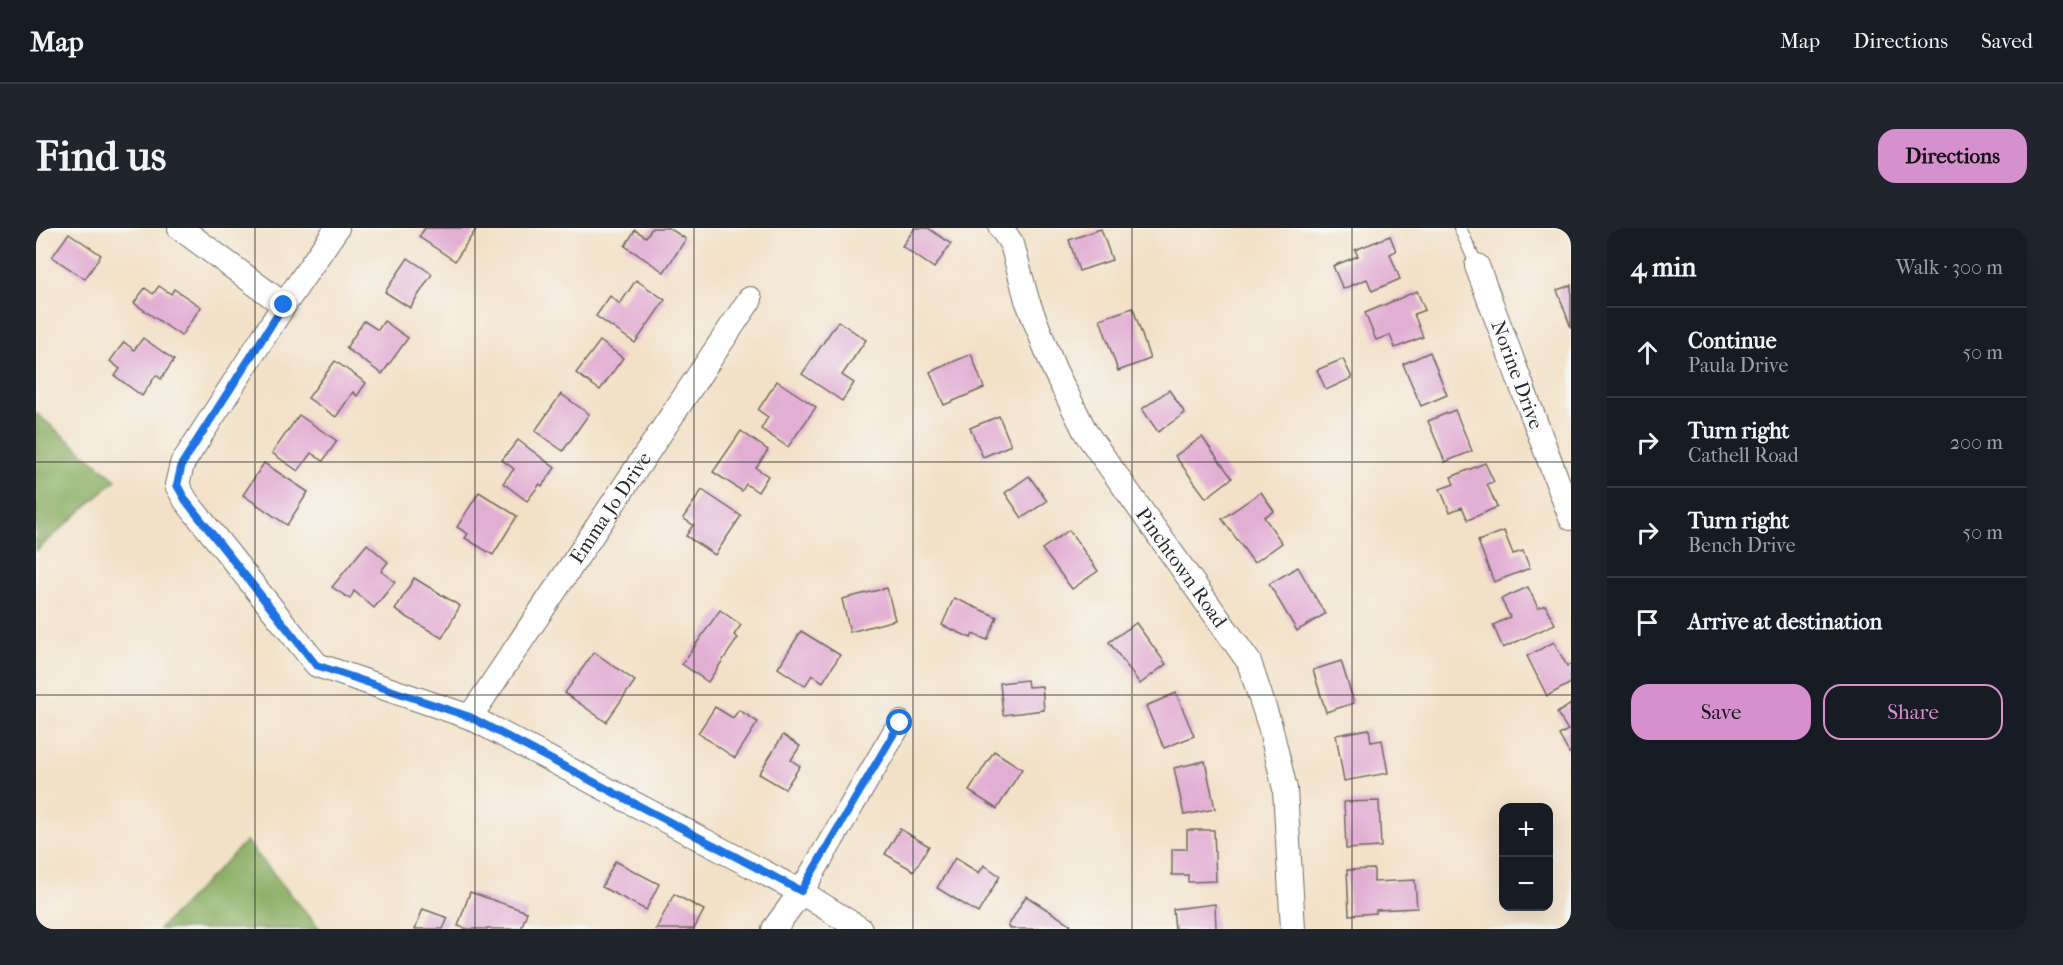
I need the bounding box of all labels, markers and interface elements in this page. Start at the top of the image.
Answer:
text: Map [30,25,84,58]
text: Map [1780,29,1820,53]
text: Directions [1853,29,1948,53]
text: Saved [1981,29,2033,53]
button: Directions [1878,129,2027,183]
text: Find us [36,132,166,181]
text: 4 min [1631,252,1696,283]
text: Walk · 300 m [1896,256,2003,279]
route end [270,291,296,317]
street label: Norine Drive [1486,318,1548,432]
text: Continue [1688,328,1777,354]
icon: ahead [1631,336,1664,369]
text: 50 m [1962,341,2003,364]
text: Paula Drive [1688,354,1788,377]
text: Turn right [1688,418,1789,444]
icon: right [1631,426,1664,459]
text: 200 m [1950,431,2003,454]
text: Cathell Road [1688,444,1799,467]
street label: Emma Jo Drive [565,448,656,568]
street label: Pinchtown Road [1131,503,1232,633]
text: Turn right [1688,508,1789,534]
icon: right [1631,516,1664,549]
text: 50 m [1962,521,2003,544]
text: Bench Drive [1688,534,1796,557]
icon: arrive [1631,606,1664,639]
text: Arrive at destination [1688,609,1882,635]
button: Save [1631,684,1811,740]
button: Share [1823,684,2003,740]
route start [886,709,912,735]
map controls [1499,803,1553,911]
button: + [1499,803,1553,857]
button: − [1499,857,1553,911]

